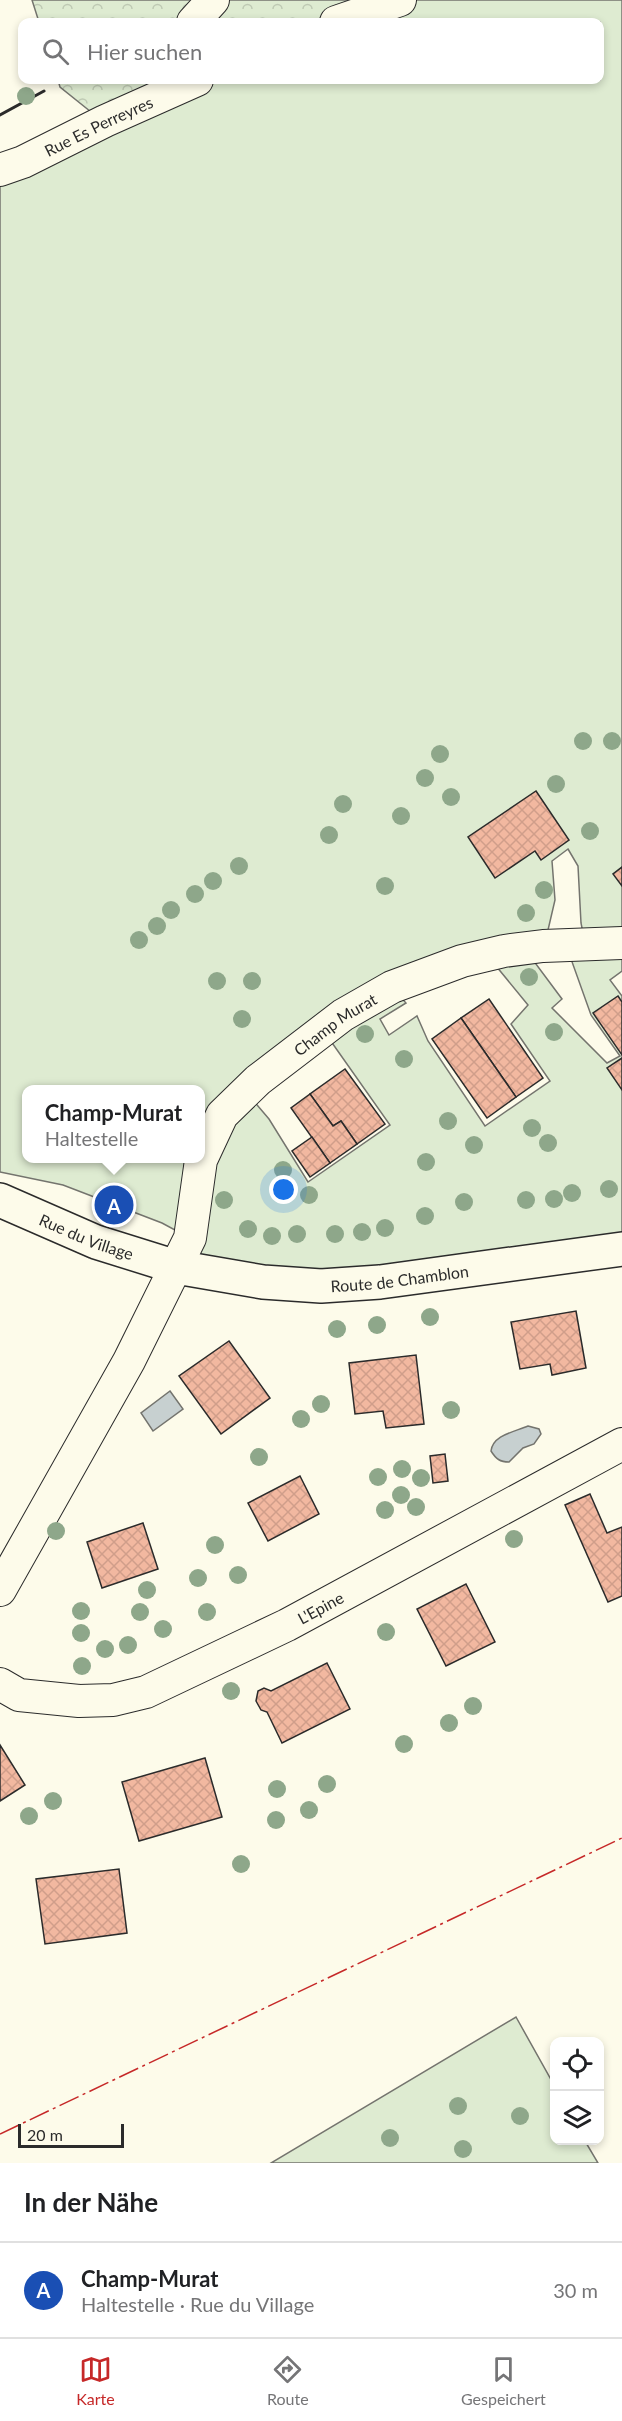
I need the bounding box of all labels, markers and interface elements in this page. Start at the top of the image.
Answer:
search box [18,18,604,84]
icon: search [39,35,72,68]
text: Hier suchen [87,38,202,65]
street label: Rue Es Perreyres [41,92,155,159]
street label: Champ Murat [289,988,380,1059]
popup [22,1085,205,1163]
text: Champ-Murat [45,1099,182,1126]
text: Haltestelle [45,1126,138,1150]
your location [269,1175,298,1204]
pin: A [94,1182,134,1228]
street label: Rue du Village [37,1209,136,1263]
street label: Route de Chamblon [330,1261,470,1295]
street label: L'Epine [294,1587,346,1627]
map controls [550,2037,604,2145]
button: locate [550,2037,604,2091]
button: layers [550,2091,604,2145]
scale bar [18,2121,124,2148]
text: 20 m [27,2125,63,2144]
text: In der Nähe [24,2186,158,2218]
text: Champ-Murat [81,2265,219,2292]
text: A [37,2278,50,2302]
text: 30 m [553,2278,598,2302]
text: Haltestelle · Rue du Village [81,2292,314,2316]
tab: Karte [76,2353,115,2408]
tab: Route [267,2353,309,2408]
tab: Gespeichert [461,2353,546,2408]

